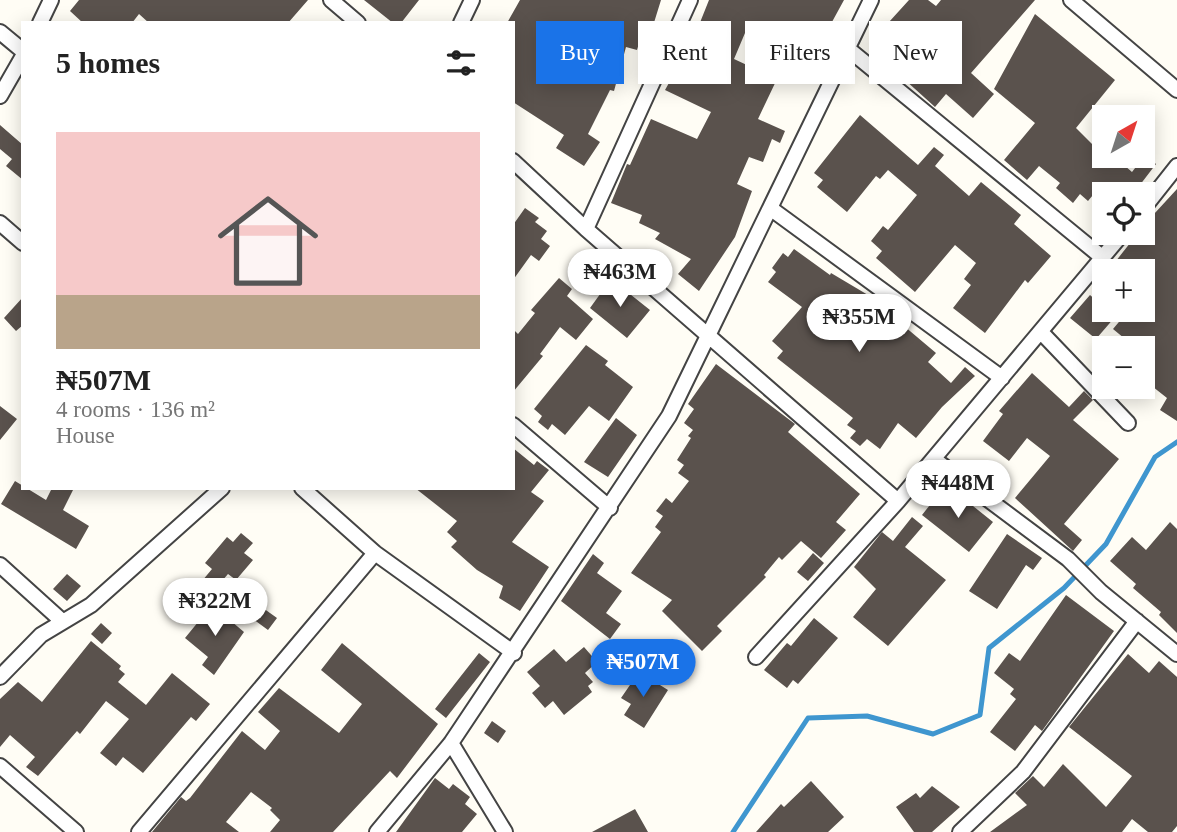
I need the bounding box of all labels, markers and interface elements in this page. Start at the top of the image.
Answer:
chip: Buy [536,21,624,84]
chip: Rent [638,21,731,84]
chip: Filters [745,21,855,84]
chip: New [869,21,962,84]
icon: filters [442,44,480,82]
text: 5 homes [56,46,160,79]
north arrow [1092,105,1155,168]
map controls [1092,105,1155,399]
icon: home [205,178,331,304]
button: locate [1092,182,1155,245]
pin: ₦463M [571,250,669,309]
text: ₦463M [584,259,656,284]
button: + [1092,259,1155,322]
pin: ₦355M [810,294,908,354]
text: ₦355M [823,304,895,329]
button: − [1092,336,1155,399]
text: ₦507M [56,363,151,396]
text: 4 rooms · 136 m² [56,397,215,422]
text: House [56,423,115,448]
pin: ₦448M [909,461,1007,520]
text: ₦448M [922,470,994,495]
pin: ₦322M [166,578,264,638]
text: ₦322M [179,588,251,613]
pin: ₦507M [594,640,692,699]
text: ₦507M [607,649,679,674]

